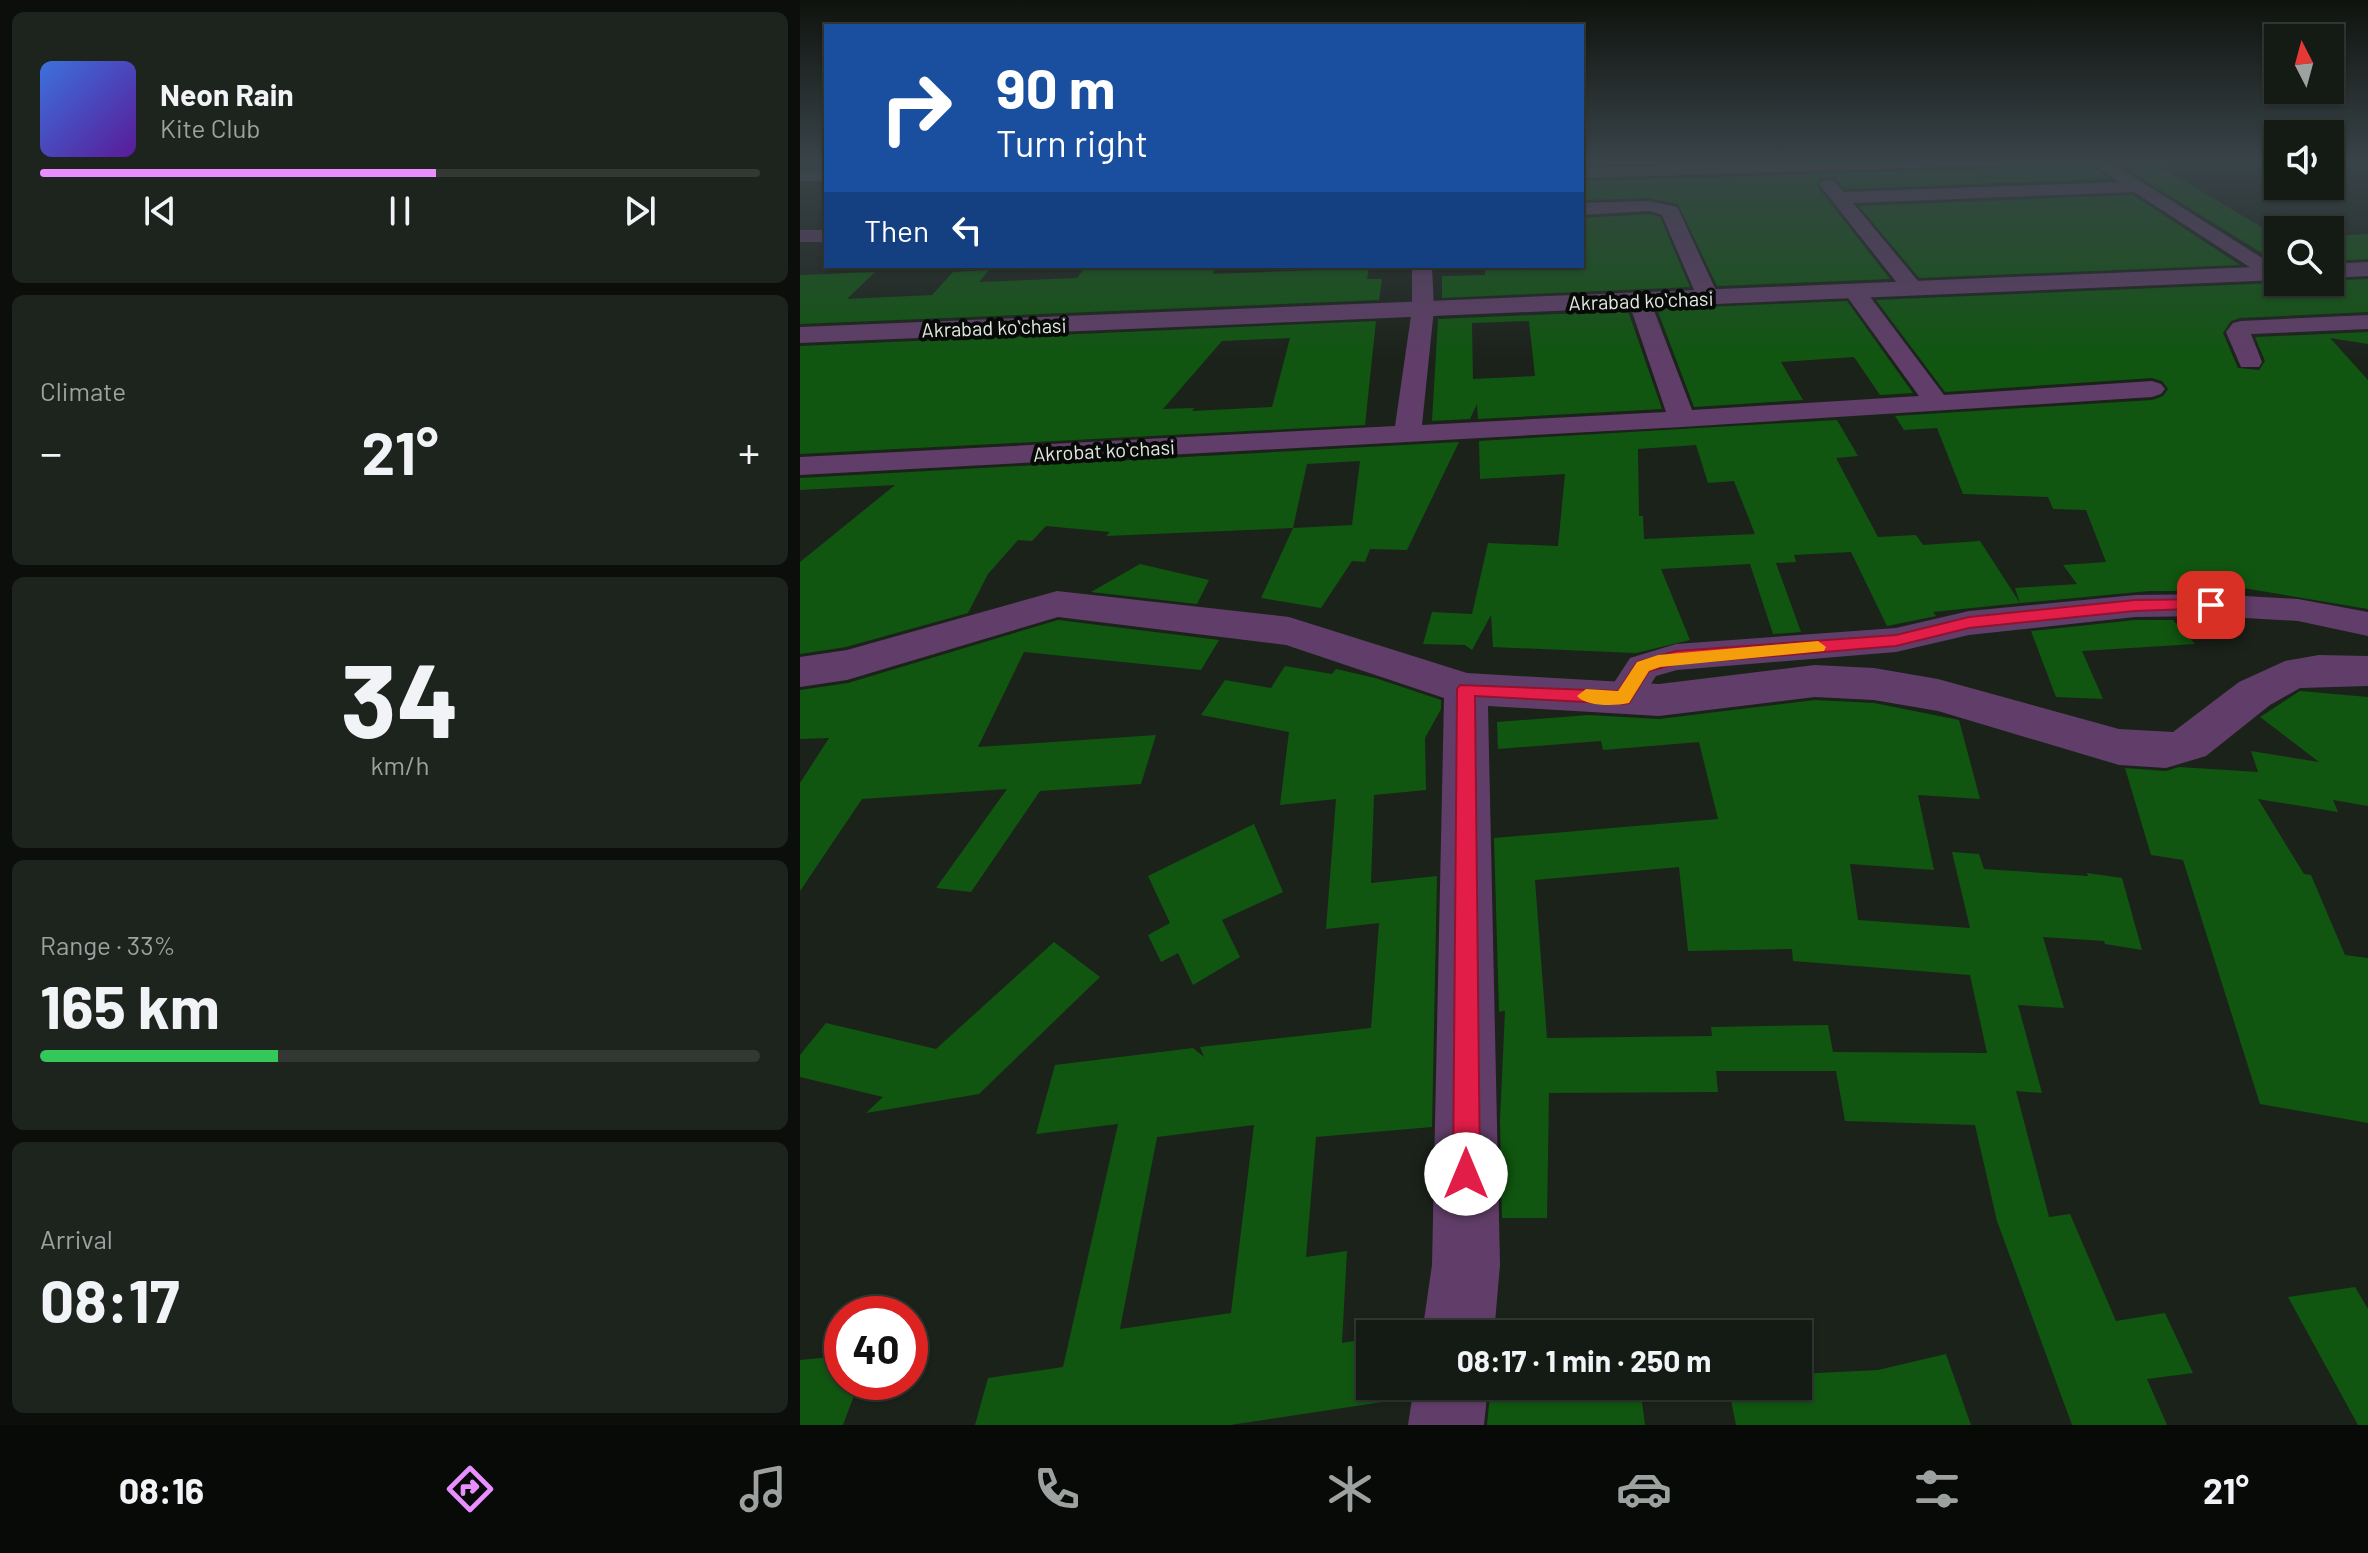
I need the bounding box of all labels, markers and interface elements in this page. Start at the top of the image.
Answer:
north arrow [2264,24,2344,104]
map controls [2264,24,2344,296]
text: 90 m [996,53,1116,120]
icon: right [864,56,968,160]
text: Neon Rain [160,76,294,112]
text: Kite Club [160,112,261,143]
button: sound [2264,120,2344,200]
text: Turn right [996,121,1148,164]
icon: previous [138,189,182,233]
icon: pause [378,189,422,233]
icon: next [618,189,662,233]
icon: left [945,208,989,252]
text: Then [864,212,929,248]
button: search [2264,216,2344,296]
street label: Akrabad koʻchasi [1568,285,1714,315]
street label: Akrabad koʻchasi [921,312,1067,342]
text: Climate [40,375,126,406]
text: 21° [361,415,439,487]
text: − [40,425,62,478]
text: + [738,425,760,478]
street label: Akrobat koʻchasi [1032,434,1176,466]
pin [2177,571,2245,639]
icon: arrive [2189,583,2233,627]
text: 34 [340,634,460,759]
text: km/h [371,749,429,780]
text: Range · 33% [40,929,176,960]
text: 165 km [40,969,220,1041]
position arrow [1424,1132,1508,1216]
text: Arrival [40,1223,113,1254]
text: 08:17 [40,1263,180,1335]
speed limit sign: 40 [824,1296,928,1400]
text: 08:17 · 1 min · 250 m [1457,1342,1711,1378]
icon: directions [442,1461,498,1517]
icon: music [735,1461,791,1517]
icon: phone [1029,1461,1085,1517]
icon: climate [1322,1461,1378,1517]
icon: car [1616,1461,1672,1517]
icon: filters [1909,1461,1965,1517]
text: 08:16 [119,1468,204,1511]
text: 21° [2203,1468,2249,1511]

